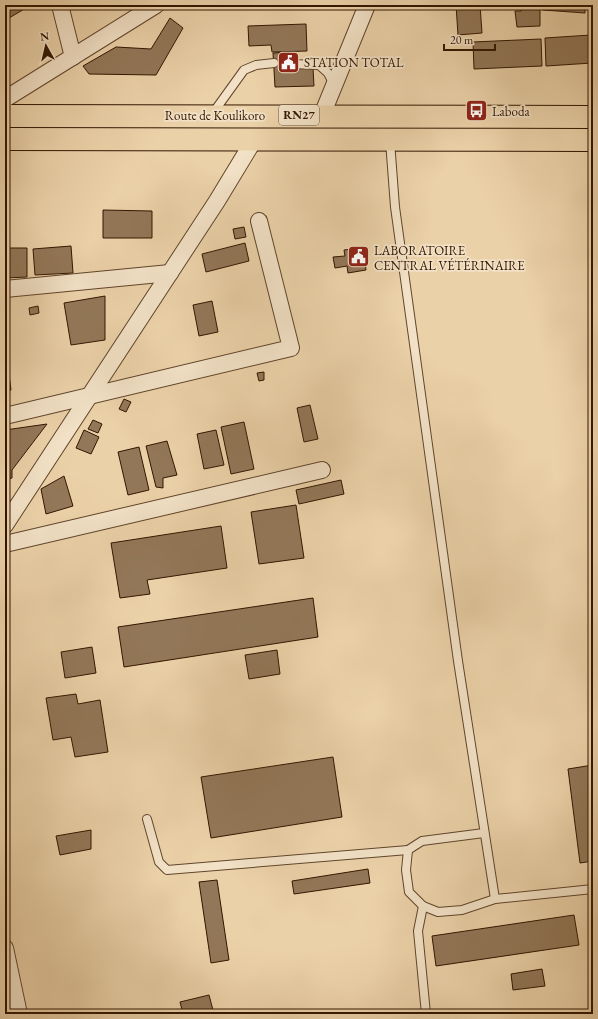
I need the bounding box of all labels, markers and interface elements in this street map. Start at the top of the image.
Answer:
north arrow [26,26,66,66]
scale bar [444,26,495,52]
text: N [39,29,50,44]
text: 20 m [450,32,474,48]
public building icon: STATION TOTAL [275,49,301,75]
place label: STATION TOTAL [304,54,404,71]
bus stop icon: Laboda [463,98,489,124]
place label: Laboda [492,103,530,120]
road number: RN27 [279,105,319,125]
street label: Route de Koulikoro [165,107,265,124]
place label: LABORATOIRE CENTRAL VÉTÉRINAIRE [374,242,525,274]
public building icon: LABORATOIRE CENTRAL VÉTÉRINAIRE [345,244,371,270]

